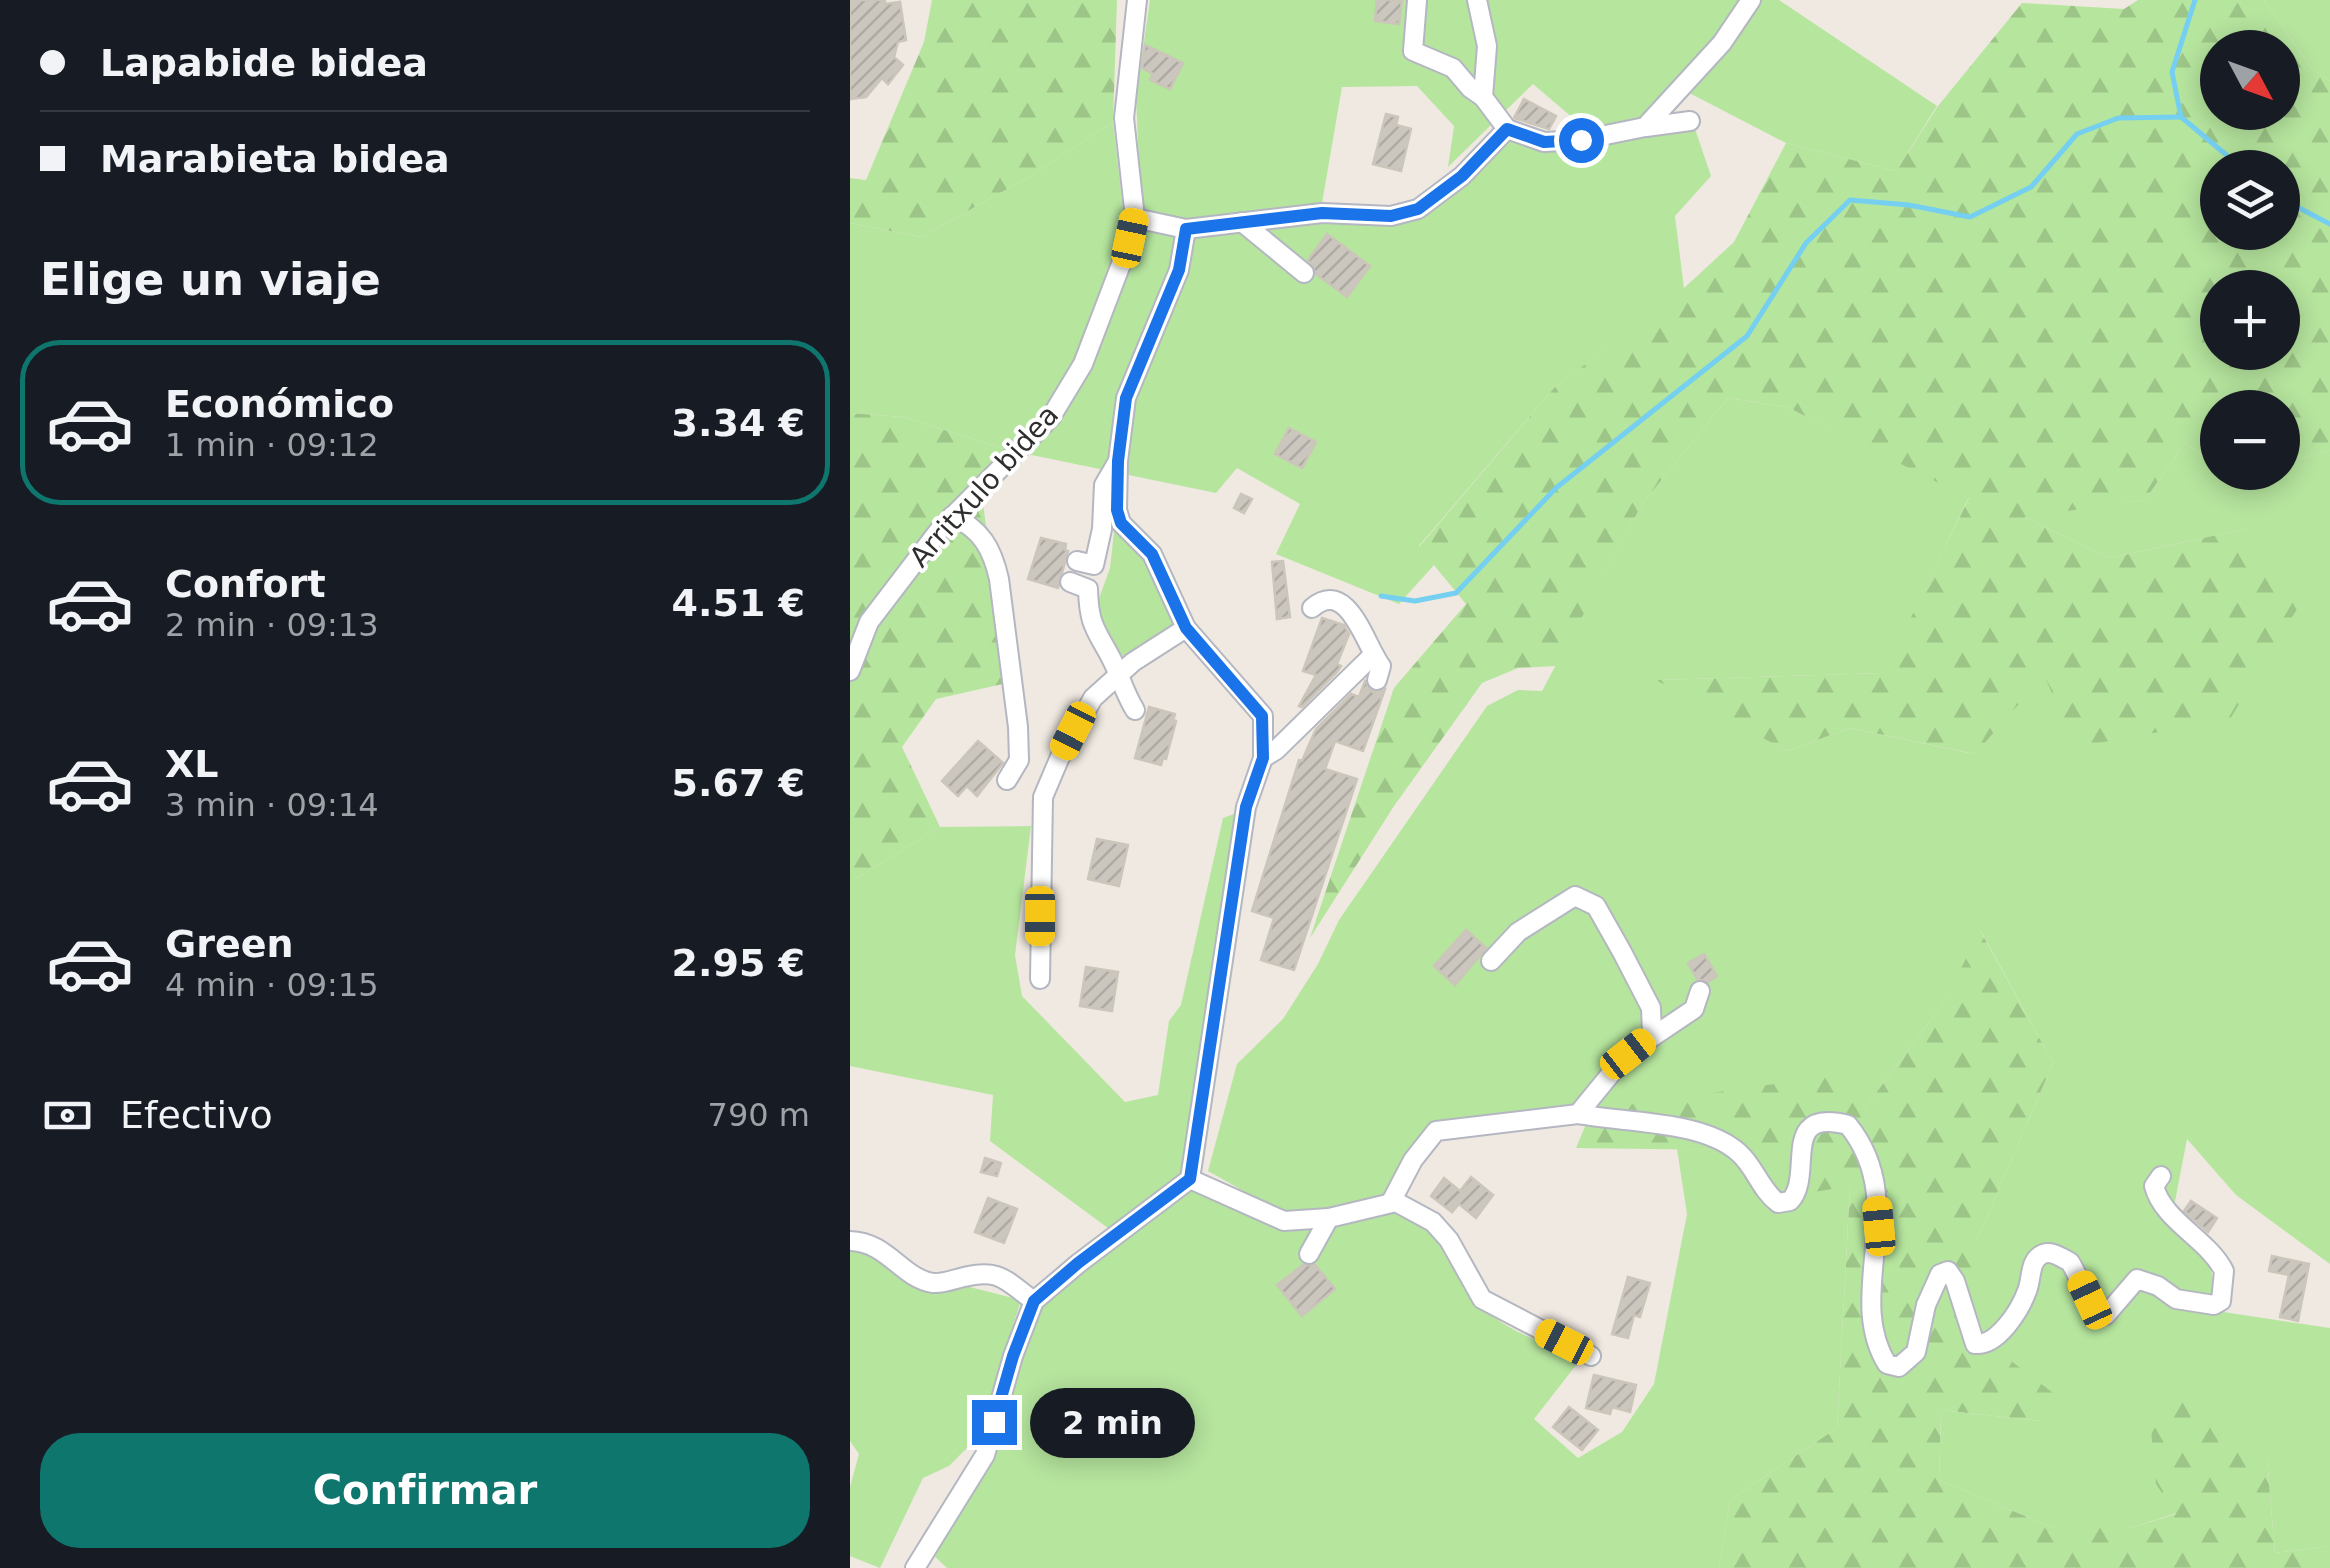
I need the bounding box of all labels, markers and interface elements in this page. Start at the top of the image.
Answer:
north arrow [2200,30,2300,130]
map controls [2200,30,2300,490]
text: Lapabide bidea [100,41,428,85]
route start [1559,118,1604,163]
text: Marabieta bidea [100,137,450,181]
button: layers [2200,150,2300,250]
car [1109,206,1151,270]
text: Elige un viaje [40,253,381,306]
button: + [2200,270,2300,370]
icon: car [45,378,135,468]
text: Económico [165,382,394,426]
button: − [2200,390,2300,490]
street label: Arritxulo bidea [903,398,1065,574]
text: 3.34 € [672,401,805,445]
text: 1 min · 09:12 [165,426,379,464]
icon: car [45,558,135,648]
text: Confort [165,562,326,606]
text: 4.51 € [672,581,805,625]
text: 2 min · 09:13 [165,606,379,644]
car [1046,697,1100,765]
icon: car [45,738,135,828]
text: XL [165,742,219,786]
text: 5.67 € [672,761,805,805]
text: 3 min · 09:14 [165,786,379,824]
car [1025,886,1055,946]
icon: car [45,918,135,1008]
text: Green [165,922,294,966]
text: 2.95 € [672,941,805,985]
text: 4 min · 09:15 [165,966,379,1004]
car [1595,1024,1661,1084]
icon: cash [40,1088,95,1143]
text: Efectivo [120,1093,273,1137]
text: 790 m [708,1096,810,1134]
car [1861,1195,1897,1257]
car [2064,1266,2116,1334]
car [1530,1315,1598,1369]
callout: 2 min [1029,1387,1194,1457]
route end [972,1400,1017,1445]
text: 2 min [1062,1404,1163,1442]
button: Confirmar [40,1433,810,1548]

